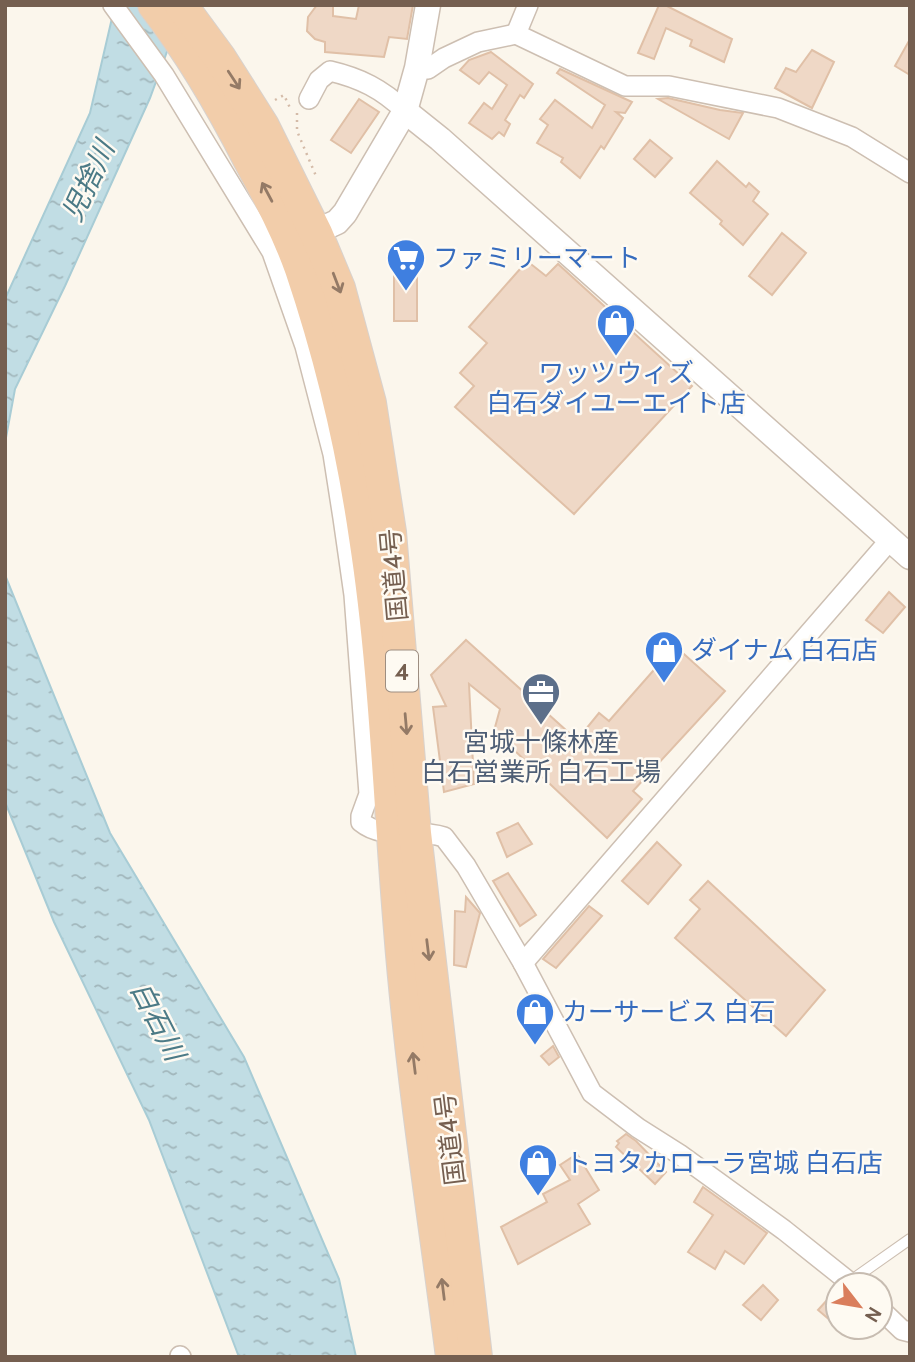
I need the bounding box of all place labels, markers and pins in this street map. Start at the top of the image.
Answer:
supermarket icon: ファミリーマート [385,237,427,292]
place label: ファミリーマート [433,242,641,274]
shop icon: ワッツウィズ 白石ダイユーエイト店 [595,302,637,357]
place label: ワッツウィズ 白石ダイユーエイト店 [486,357,746,419]
shop icon: ダイナム 白石店 [643,629,685,684]
place label: ダイナム 白石店 [691,634,878,666]
office icon: 宮城十條林産 白石営業所 白石工場 [520,671,562,726]
place label: 宮城十條林産 白石営業所 白石工場 [421,726,661,788]
shop icon: カーサービス 白石 [514,991,556,1046]
place label: カーサービス 白石 [562,996,775,1028]
shop icon: トヨタカローラ宮城 白石店 [517,1142,559,1197]
place label: トヨタカローラ宮城 白石店 [565,1147,883,1179]

